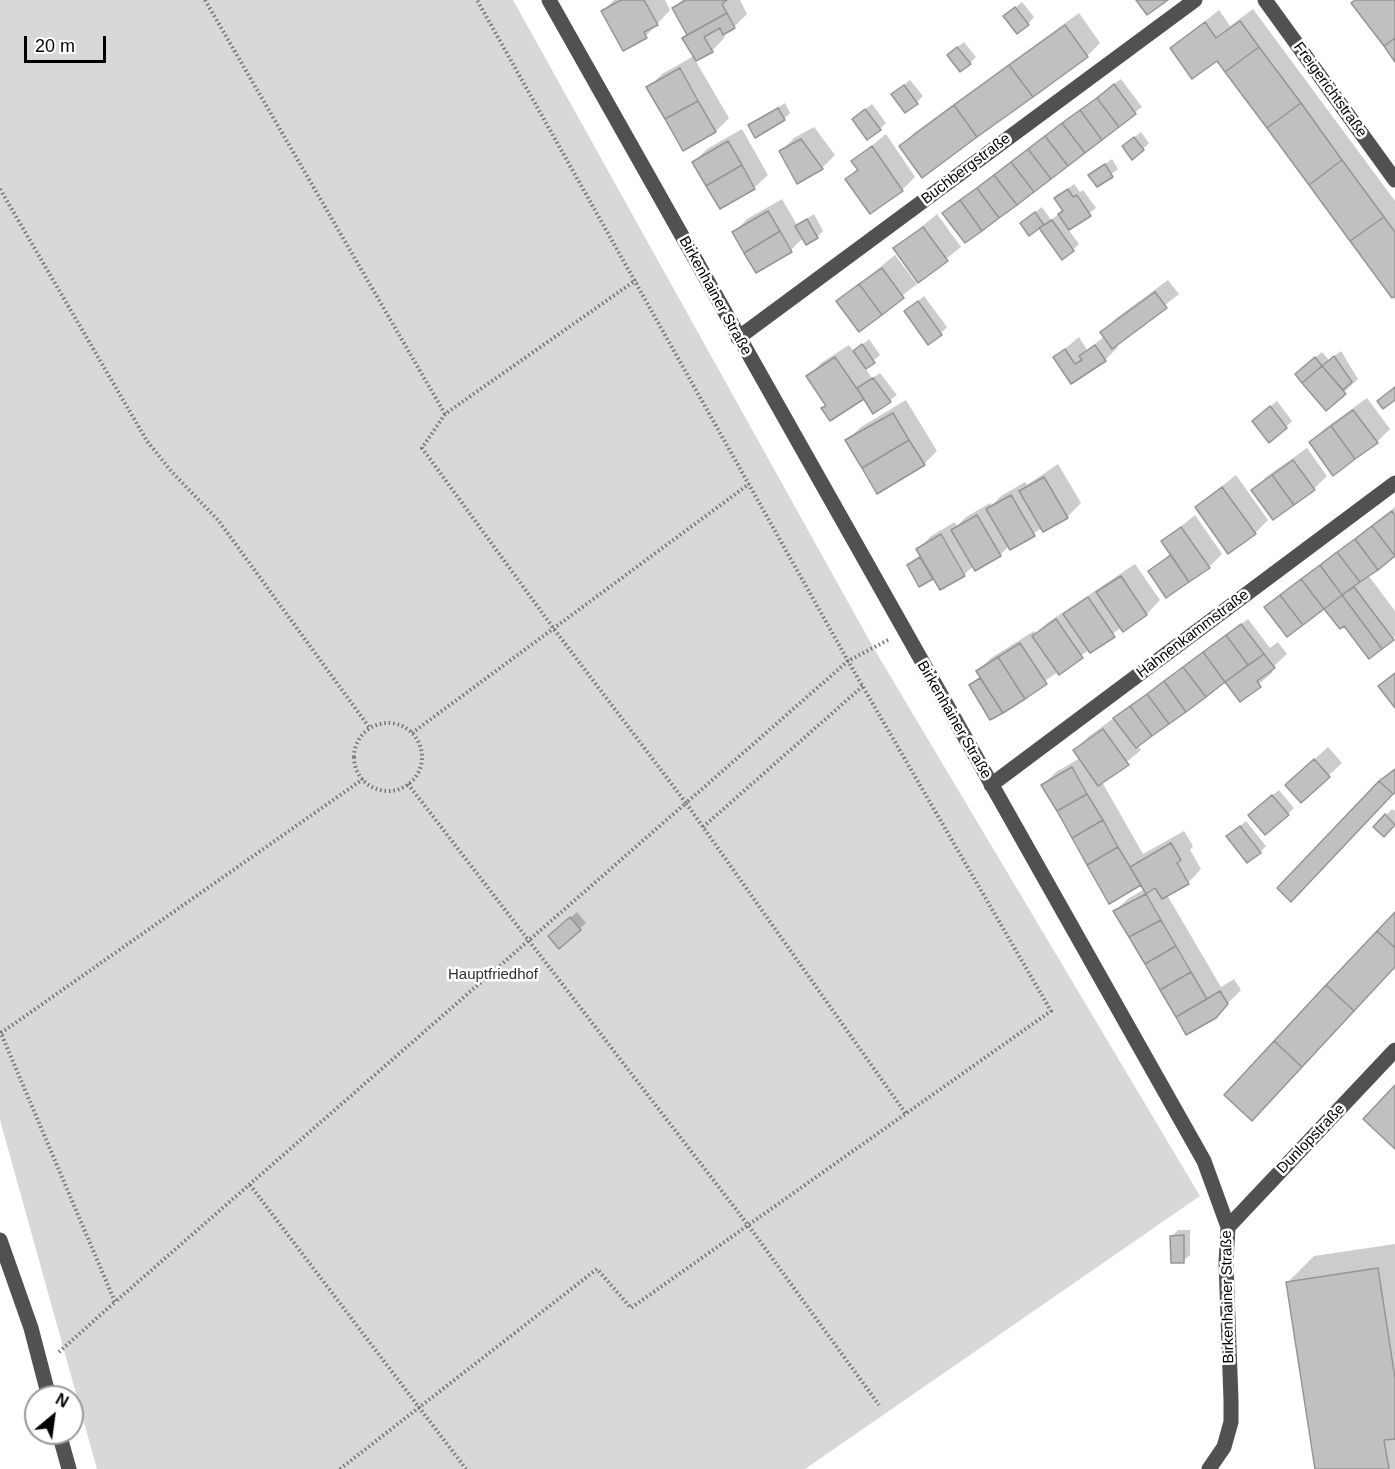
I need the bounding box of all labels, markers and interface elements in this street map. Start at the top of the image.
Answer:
scale bar [27,24,110,62]
text: 20 m [35,36,75,56]
street label: Freigerichtstraße [1289,39,1371,141]
street label: Buchbergstraße [918,130,1014,208]
street label: Birkenhainer Straße [675,233,755,359]
street label: Hahnenkammstraße [1133,586,1253,682]
street label: Birkenhainer Straße [913,658,995,782]
park label: Hauptfriedhof [448,966,538,984]
street label: Dunlopstraße [1273,1100,1349,1178]
street label: Birkenhainer Straße [1218,1230,1238,1364]
north arrow [24,1385,84,1445]
text: N [53,1390,71,1411]

